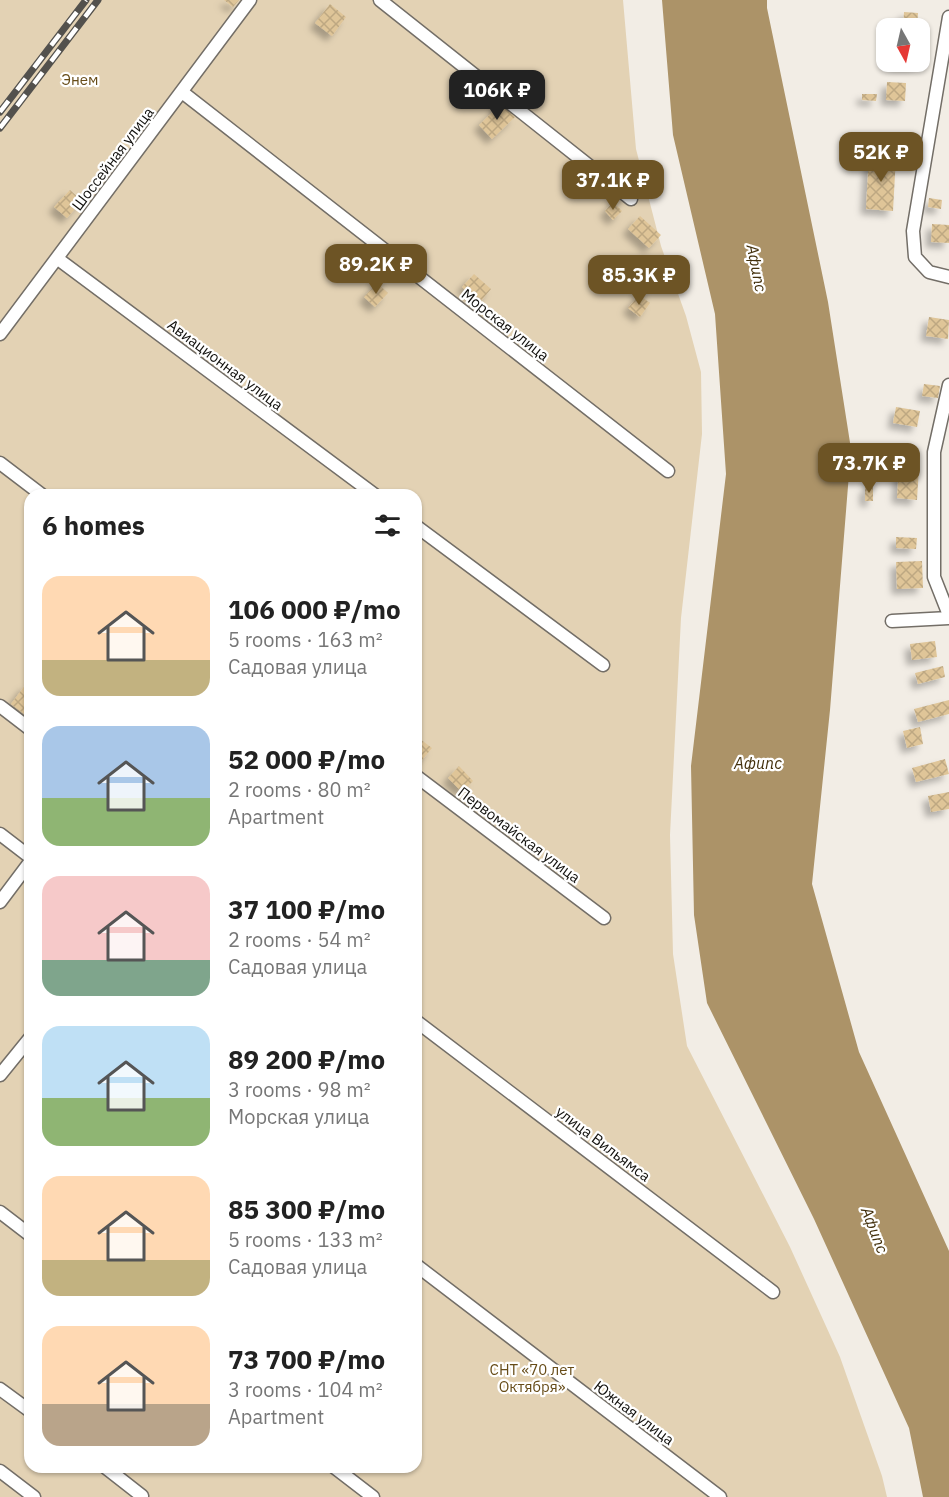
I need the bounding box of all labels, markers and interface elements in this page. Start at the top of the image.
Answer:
north arrow [876,18,930,72]
map controls [876,18,930,72]
park label: Энем [62,70,98,89]
pin: 106K ₽ [448,70,546,121]
text: 106K ₽ [463,76,531,103]
street label: Шоссейная улица [68,103,158,214]
pin: 52K ₽ [839,132,923,183]
text: 52K ₽ [853,138,909,165]
pin: 37.1K ₽ [558,160,668,211]
text: 37.1K ₽ [576,166,650,193]
water label: Афипс [742,242,771,294]
pin: 89.2K ₽ [321,244,431,295]
text: 89.2K ₽ [339,250,413,277]
pin: 85.3K ₽ [584,255,694,306]
text: 85.3K ₽ [602,261,676,288]
street label: Морская улица [458,284,553,365]
street label: Авиационная улица [164,315,287,414]
pin: 73.7K ₽ [814,443,924,494]
text: 73.7K ₽ [832,449,906,476]
text: 6 homes [42,508,145,542]
icon: filters [371,509,404,542]
text: 106 000 ₽/mo [228,592,401,626]
icon: home [90,600,162,672]
text: 5 rooms · 163 m² [228,626,383,653]
text: Садовая улица [228,653,367,680]
text: 52 000 ₽/mo [228,742,385,776]
icon: home [90,750,162,822]
water label: Афипс [733,753,782,773]
text: 2 rooms · 80 m² [228,776,371,803]
street label: Первомайская улица [454,782,584,887]
text: Apartment [228,803,324,830]
text: 37 100 ₽/mo [228,892,385,926]
icon: home [90,900,162,972]
text: 2 rooms · 54 m² [228,926,371,953]
text: Садовая улица [228,953,367,980]
text: 89 200 ₽/mo [228,1042,385,1076]
icon: home [90,1050,162,1122]
text: 3 rooms · 98 m² [228,1076,371,1103]
street label: улица Вильямса [552,1102,655,1185]
text: Морская улица [228,1103,369,1130]
text: 85 300 ₽/mo [228,1192,385,1226]
icon: home [90,1200,162,1272]
water label: Афипс [857,1203,893,1256]
text: 5 rooms · 133 m² [228,1226,383,1253]
text: Садовая улица [228,1253,367,1280]
text: 73 700 ₽/mo [228,1342,385,1376]
icon: home [90,1350,162,1422]
park label: СНТ «70 лет Октября» [490,1360,574,1396]
text: 3 rooms · 104 m² [228,1376,383,1403]
street label: Южная улица [590,1376,678,1449]
text: Apartment [228,1403,324,1430]

